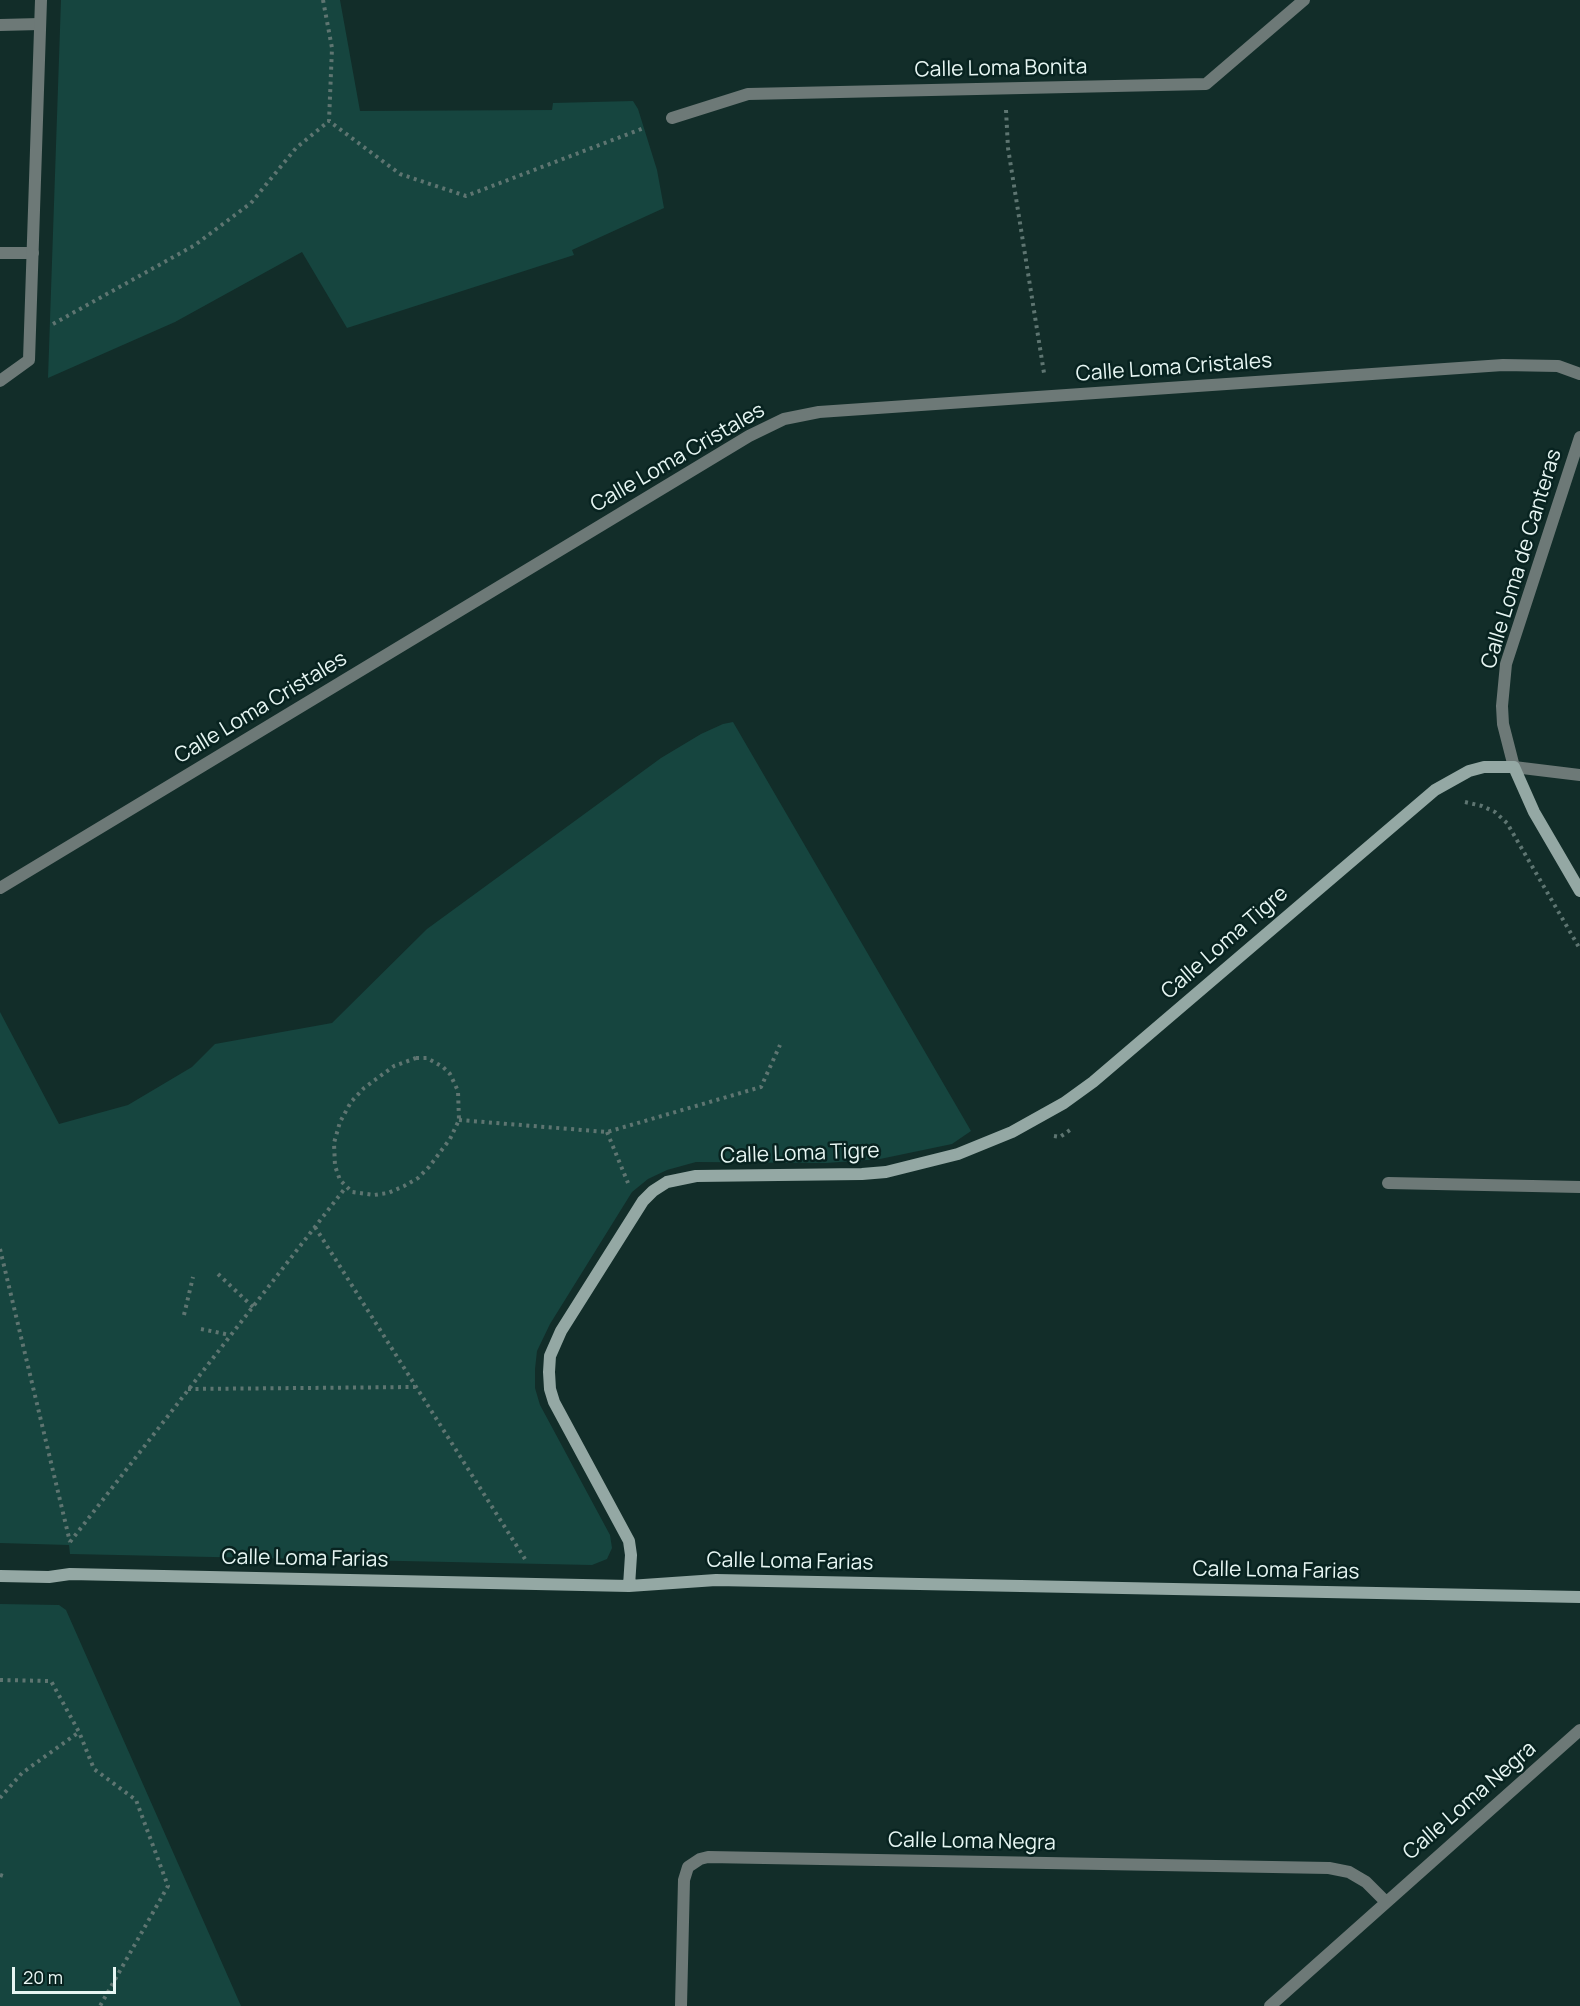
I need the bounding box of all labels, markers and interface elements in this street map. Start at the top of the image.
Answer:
street label: Calle Loma Bonita [915,55,1087,83]
street label: Calle Loma Cristales [1075,349,1273,387]
street label: Calle Loma Cristales [587,398,769,518]
street label: Calle Loma de Canteras [1477,446,1567,672]
street label: Calle Loma Cristales [170,647,352,769]
street label: Calle Loma Tigre [1157,881,1293,1005]
street label: Calle Loma Tigre [720,1139,880,1169]
street label: Calle Loma Farias [221,1545,389,1573]
street label: Calle Loma Farias [706,1548,874,1576]
street label: Calle Loma Farias [1192,1557,1360,1585]
street label: Calle Loma Negra [1398,1736,1542,1866]
street label: Calle Loma Negra [888,1828,1056,1856]
scale bar [15,1955,118,1993]
text: 20 m [23,1965,63,1989]

